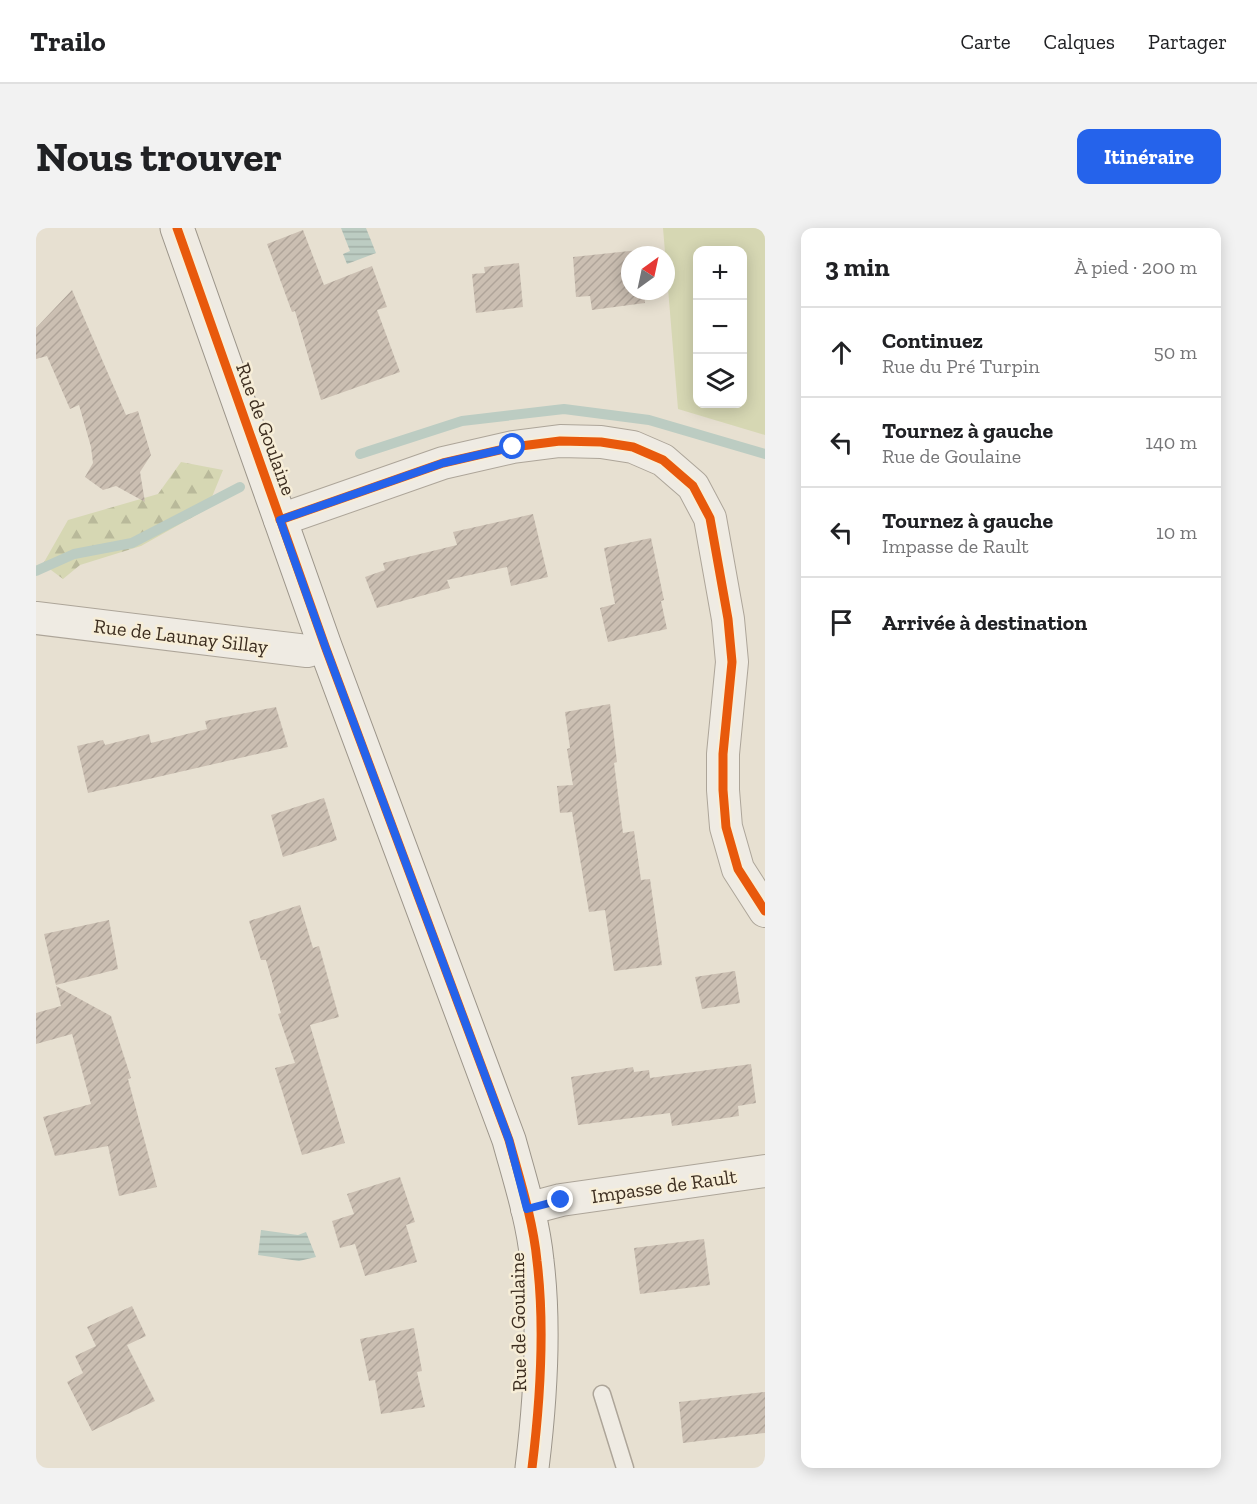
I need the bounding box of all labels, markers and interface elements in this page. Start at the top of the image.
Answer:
text: Trailo [30,25,106,58]
text: Carte [960,29,1011,54]
text: Calques [1044,29,1115,54]
text: Partager [1148,29,1227,54]
button: Itinéraire [1077,129,1221,184]
text: Nous trouver [36,131,282,182]
north arrow [621,246,675,300]
map controls [693,246,747,408]
button: + [693,246,747,300]
text: 3 min [825,251,890,283]
text: À pied · 200 m [1075,255,1197,279]
button: − [693,300,747,354]
text: Continuez [882,327,983,354]
icon: ahead [825,336,858,369]
text: 50 m [1153,340,1197,364]
button: layers [693,354,747,408]
text: Rue du Pré Turpin [882,354,1040,378]
street label: Rue de Goulaine [231,360,301,498]
text: Tournez à gauche [882,417,1053,444]
icon: left [825,426,858,459]
text: 140 m [1145,430,1197,454]
route start [499,433,525,459]
text: Rue de Goulaine [882,444,1021,468]
text: Tournez à gauche [882,507,1053,534]
icon: left [825,516,858,549]
text: 10 m [1156,520,1197,544]
text: Impasse de Rault [882,534,1029,558]
icon: arrive [825,606,858,639]
text: Arrivée à destination [882,609,1087,636]
street label: Rue de Launay Sillay [92,613,270,659]
street label: Impasse de Rault [590,1164,739,1208]
route end [547,1186,573,1212]
street label: Rue de Goulaine [505,1252,531,1392]

